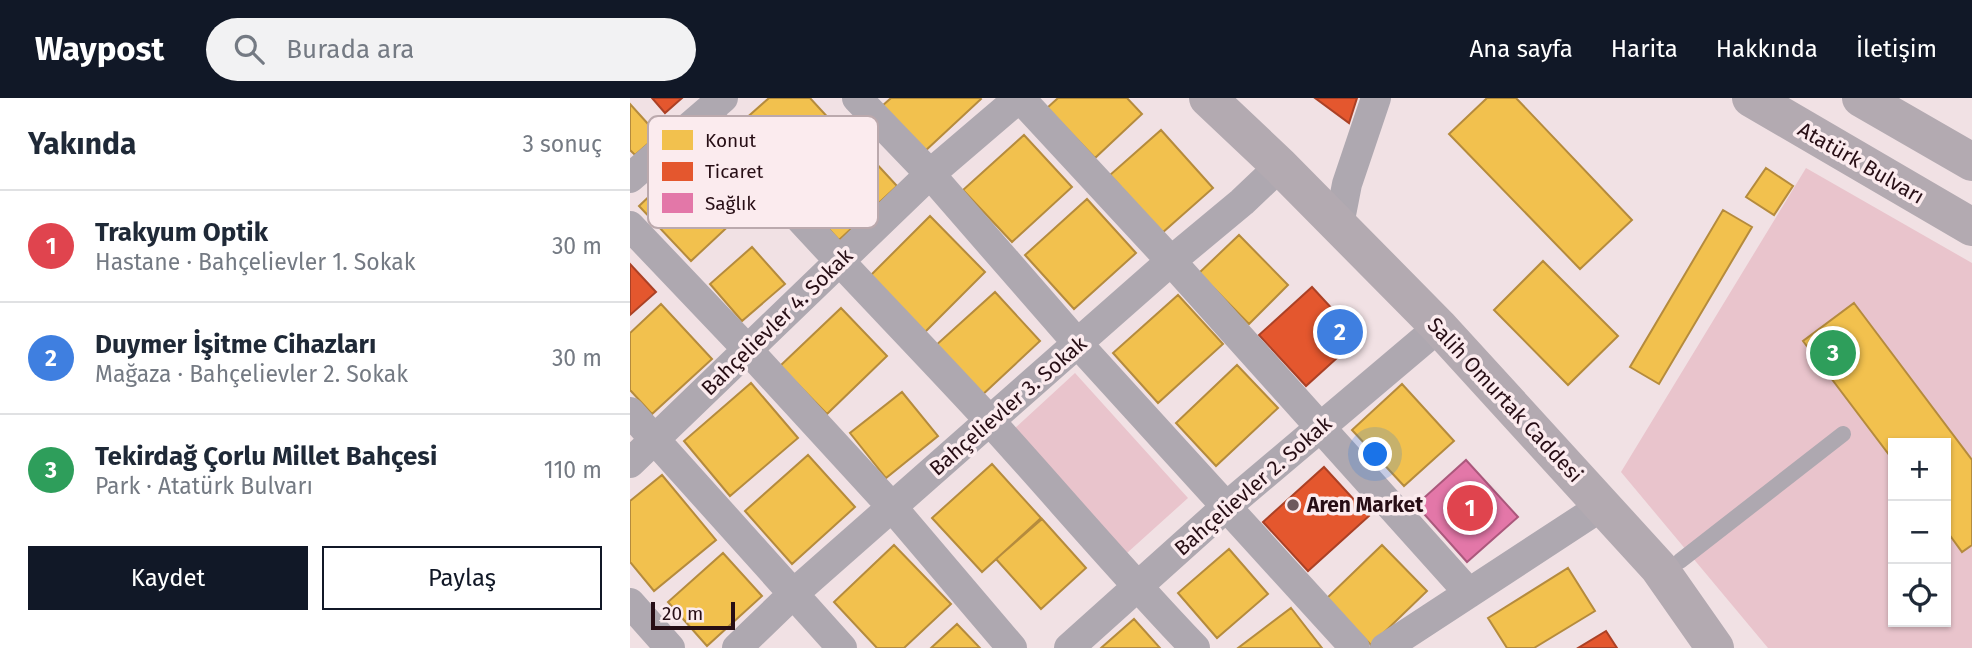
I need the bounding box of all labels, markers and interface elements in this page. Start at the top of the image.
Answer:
search box [206,18,696,81]
text: Waypost [35,29,164,69]
icon: search [230,30,268,68]
text: Burada ara [286,34,415,65]
text: Ana sayfa [1469,35,1573,63]
text: Harita [1611,35,1678,63]
text: Hakkında [1716,35,1818,63]
text: İletişim [1856,35,1937,63]
legend [648,116,878,228]
street label: Atatürk Bulvarı [1793,116,1929,210]
text: Yakında [28,126,136,162]
text: Konut [705,129,756,152]
text: 3 sonuç [522,130,602,158]
text: Ticaret [705,160,764,183]
text: Sağlık [705,192,756,215]
text: Trakyum Optik [95,217,268,248]
text: 1 [46,232,56,260]
text: 30 m [552,232,602,260]
street label: Bahçelievler 4. Sokak [696,243,858,401]
text: Hastane · Bahçelievler 1. Sokak [95,248,415,276]
pin: 2 [1317,306,1363,358]
street label: Salih Omurtak Caddesi [1422,312,1588,488]
pin: 3 [1810,327,1856,379]
text: Duymer İşitme Cihazları [95,329,376,360]
street label: Bahçelievler 3. Sokak [924,330,1092,481]
text: 2 [45,344,57,372]
text: 30 m [552,344,602,372]
text: Mağaza · Bahçelievler 2. Sokak [95,360,408,388]
street label: Bahçelievler 2. Sokak [1169,410,1337,561]
your location [1358,437,1392,471]
map controls [1888,438,1951,627]
button: + [1888,438,1951,501]
text: Tekirdağ Çorlu Millet Bahçesi [95,441,437,472]
text: 3 [45,456,57,484]
text: 110 m [544,456,602,484]
text: Park · Atatürk Bulvarı [95,472,313,500]
pin: 1 [1447,482,1493,534]
place label: Aren Market [1306,492,1424,518]
marker: Aren Market [1285,497,1301,513]
button: − [1888,501,1951,564]
button: Kaydet [28,546,308,610]
button: Paylaş [322,546,602,610]
button: locate [1888,564,1951,627]
scale bar [651,599,735,631]
text: 20 m [662,602,703,625]

